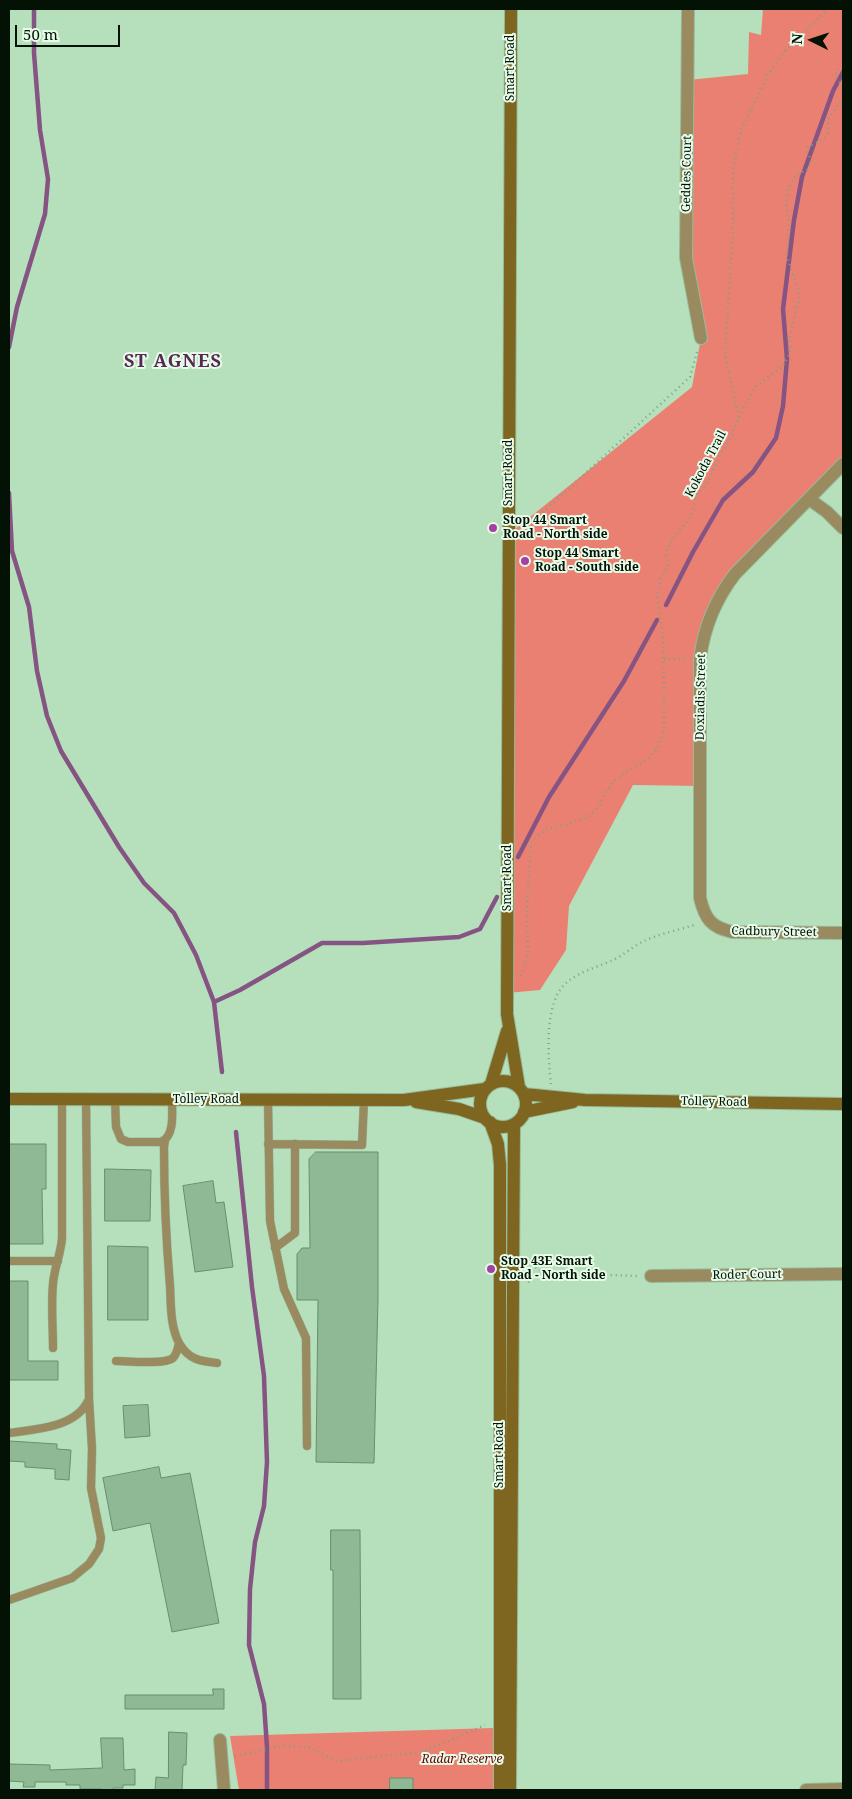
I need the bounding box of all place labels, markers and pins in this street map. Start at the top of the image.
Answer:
place label: Stop 44 Smart Road - North side [503,514,608,542]
marker: Stop 44 Smart Road - North side [487,522,499,534]
place label: Stop 44 Smart Road - South side [535,547,639,575]
marker: Stop 44 Smart Road - South side [519,555,531,567]
place label: Stop 43E Smart Road - North side [501,1255,606,1283]
marker: Stop 43E Smart Road - North side [485,1263,497,1275]

